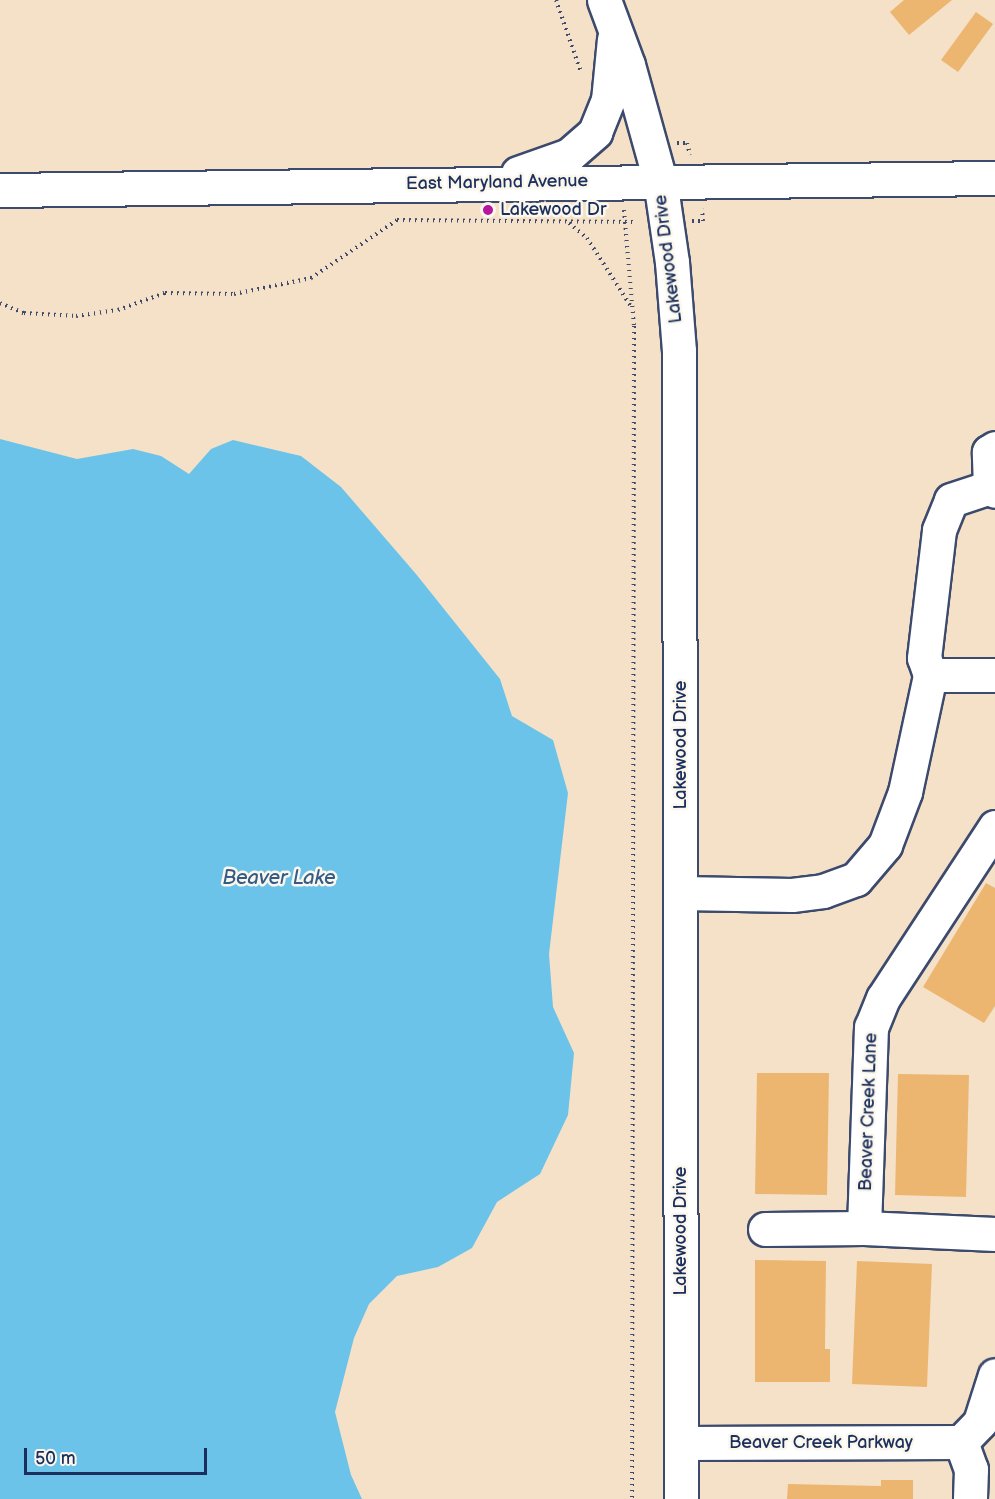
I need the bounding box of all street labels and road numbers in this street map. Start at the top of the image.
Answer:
street label: East Maryland Avenue [406,171,588,195]
street label: Lakewood Drive [650,194,688,324]
street label: Lakewood Drive [670,680,692,810]
street label: Beaver Creek Lane [855,1032,883,1192]
street label: Lakewood Drive [670,1166,692,1296]
street label: Beaver Creek Parkway [729,1432,913,1454]

